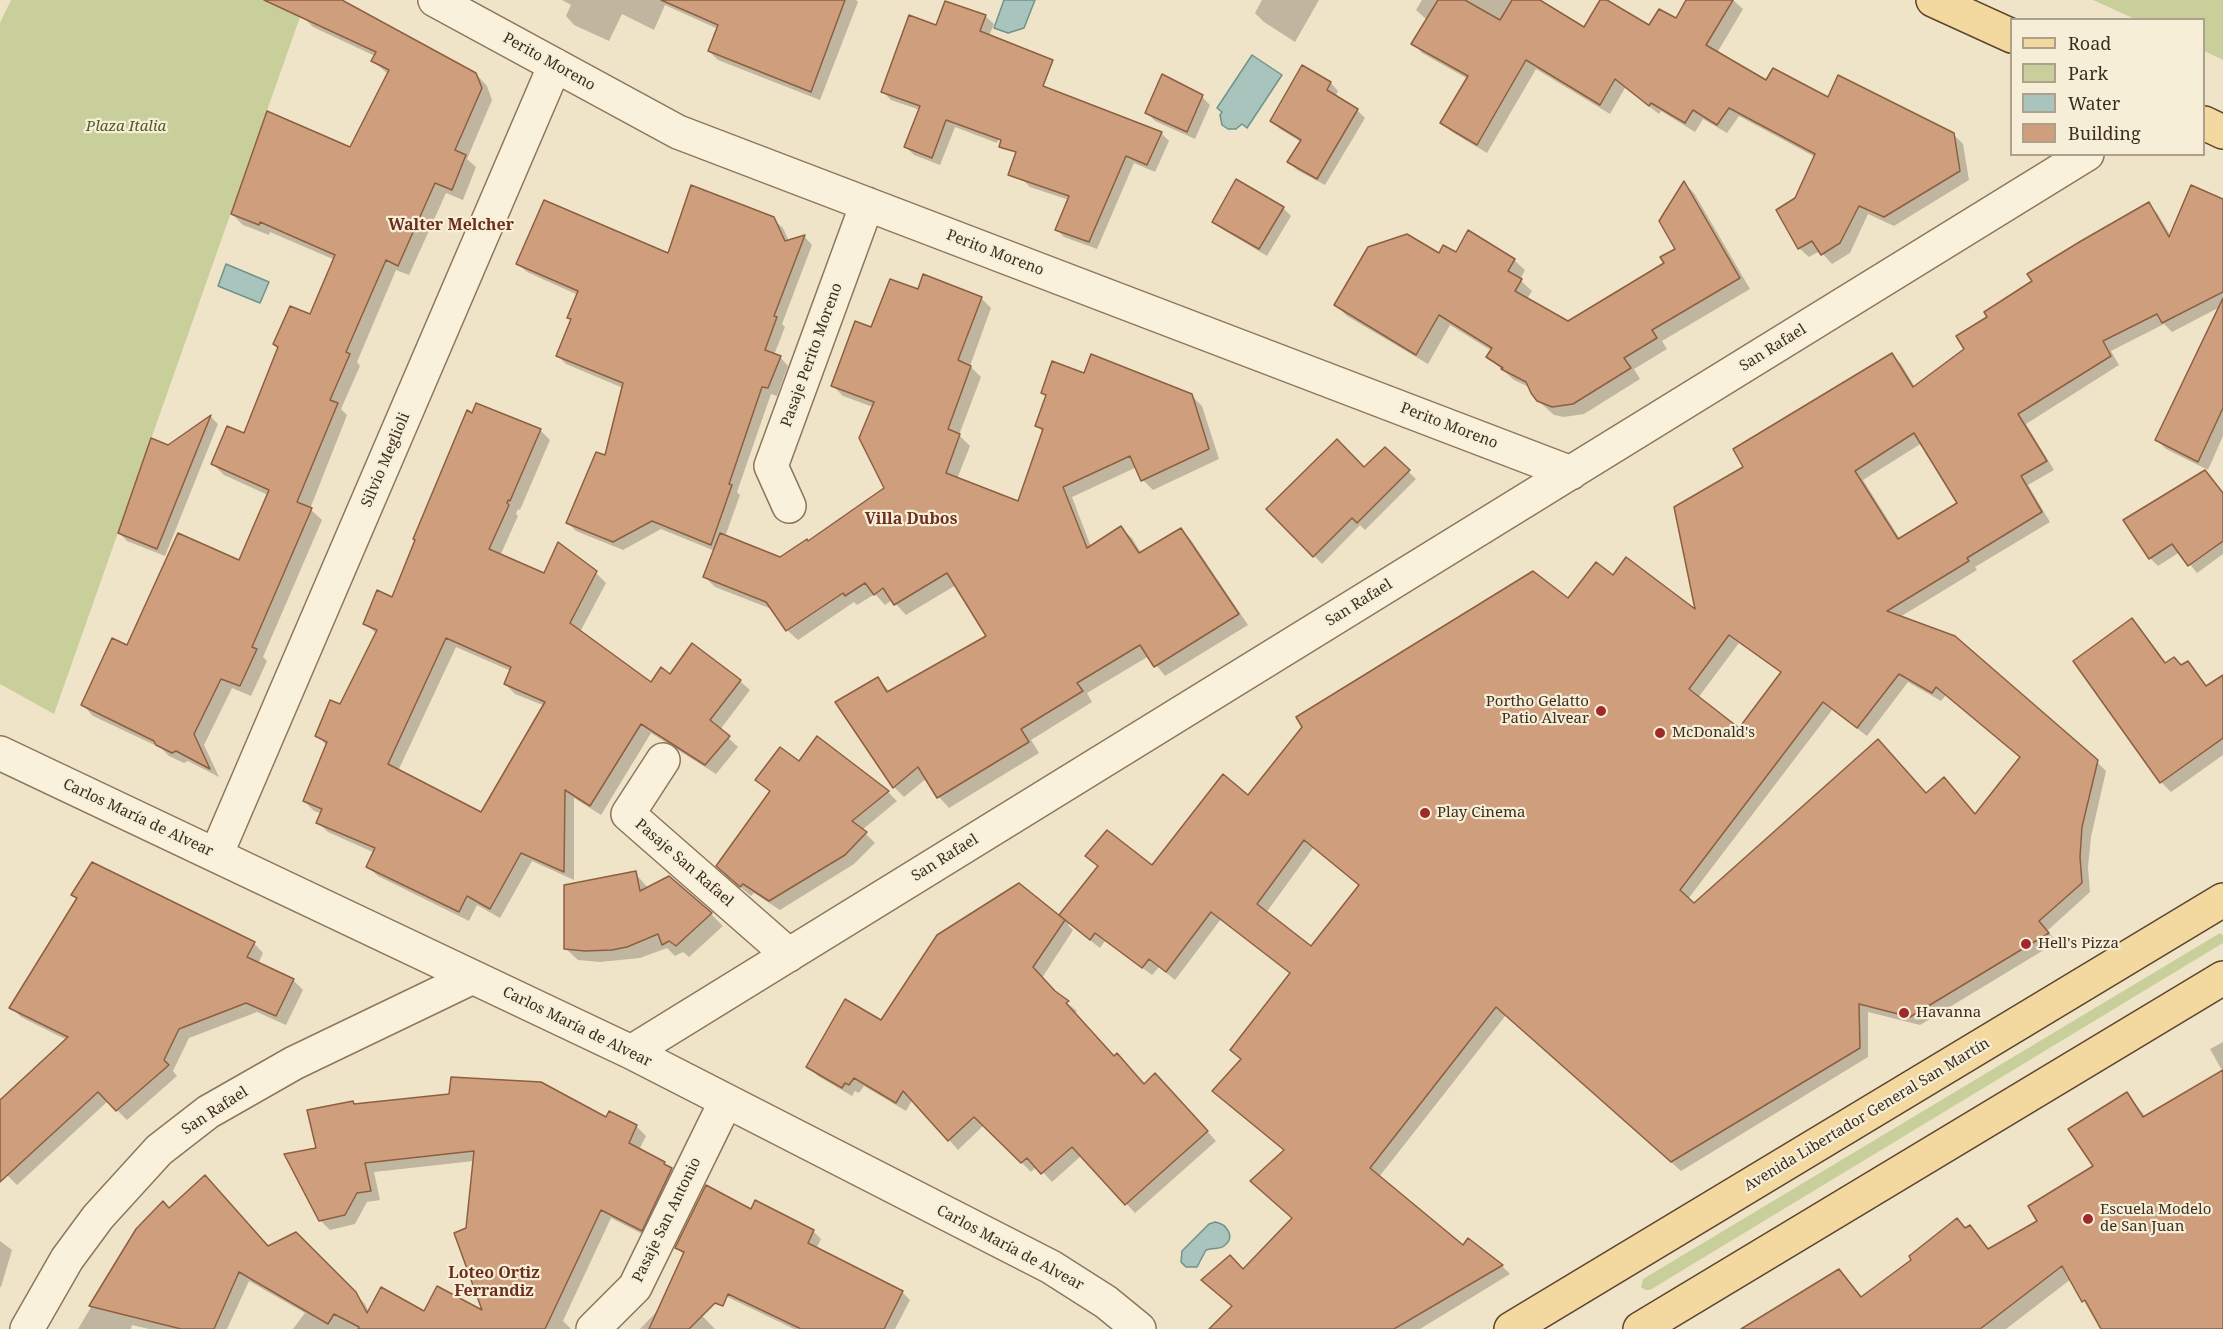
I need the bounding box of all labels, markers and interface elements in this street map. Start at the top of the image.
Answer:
legend [2010,18,2205,156]
street label: Perito Moreno [500,29,598,95]
text: Road [2068,31,2111,55]
text: Park [2068,61,2108,85]
text: Water [2068,91,2120,115]
park label: Plaza Italia [86,118,166,136]
text: Building [2068,121,2141,145]
district label: Walter Melcher [388,215,514,235]
street label: Perito Moreno [944,226,1046,280]
street label: Pasaje Perito Moreno [778,280,846,430]
street label: San Rafael [1736,320,1810,376]
street label: Perito Moreno [1398,399,1500,453]
street label: Silvio Meglioli [358,410,414,510]
district label: Villa Dubos [865,509,957,529]
street label: San Rafael [1322,575,1396,631]
place label: Portho Gelatto Patio Alvear [1486,693,1589,728]
marker: Portho Gelatto Patio Alvear [1594,704,1608,718]
place label: McDonald's [1672,724,1755,742]
marker: McDonald's [1653,726,1667,740]
street label: Carlos María de Alvear [60,775,216,861]
place label: Play Cinema [1437,804,1526,822]
marker: Play Cinema [1418,806,1432,820]
street label: Pasaje San Rafael [631,815,737,911]
street label: San Rafael [908,830,982,886]
place label: Hell's Pizza [2038,935,2119,953]
marker: Hell's Pizza [2019,937,2033,951]
street label: Carlos María de Alvear [499,983,655,1071]
place label: Havanna [1916,1004,1981,1022]
marker: Havanna [1897,1006,1911,1020]
street label: Avenida Libertador General San Martín [1741,1034,1993,1196]
street label: San Rafael [179,1083,251,1139]
street label: Pasaje San Antonio [629,1155,705,1285]
place label: Escuela Modelo de San Juan [2100,1201,2211,1236]
street label: Carlos María de Alvear [933,1202,1087,1294]
marker: Escuela Modelo de San Juan [2081,1212,2095,1226]
district label: Loteo Ortiz Ferrandiz [448,1263,540,1301]

